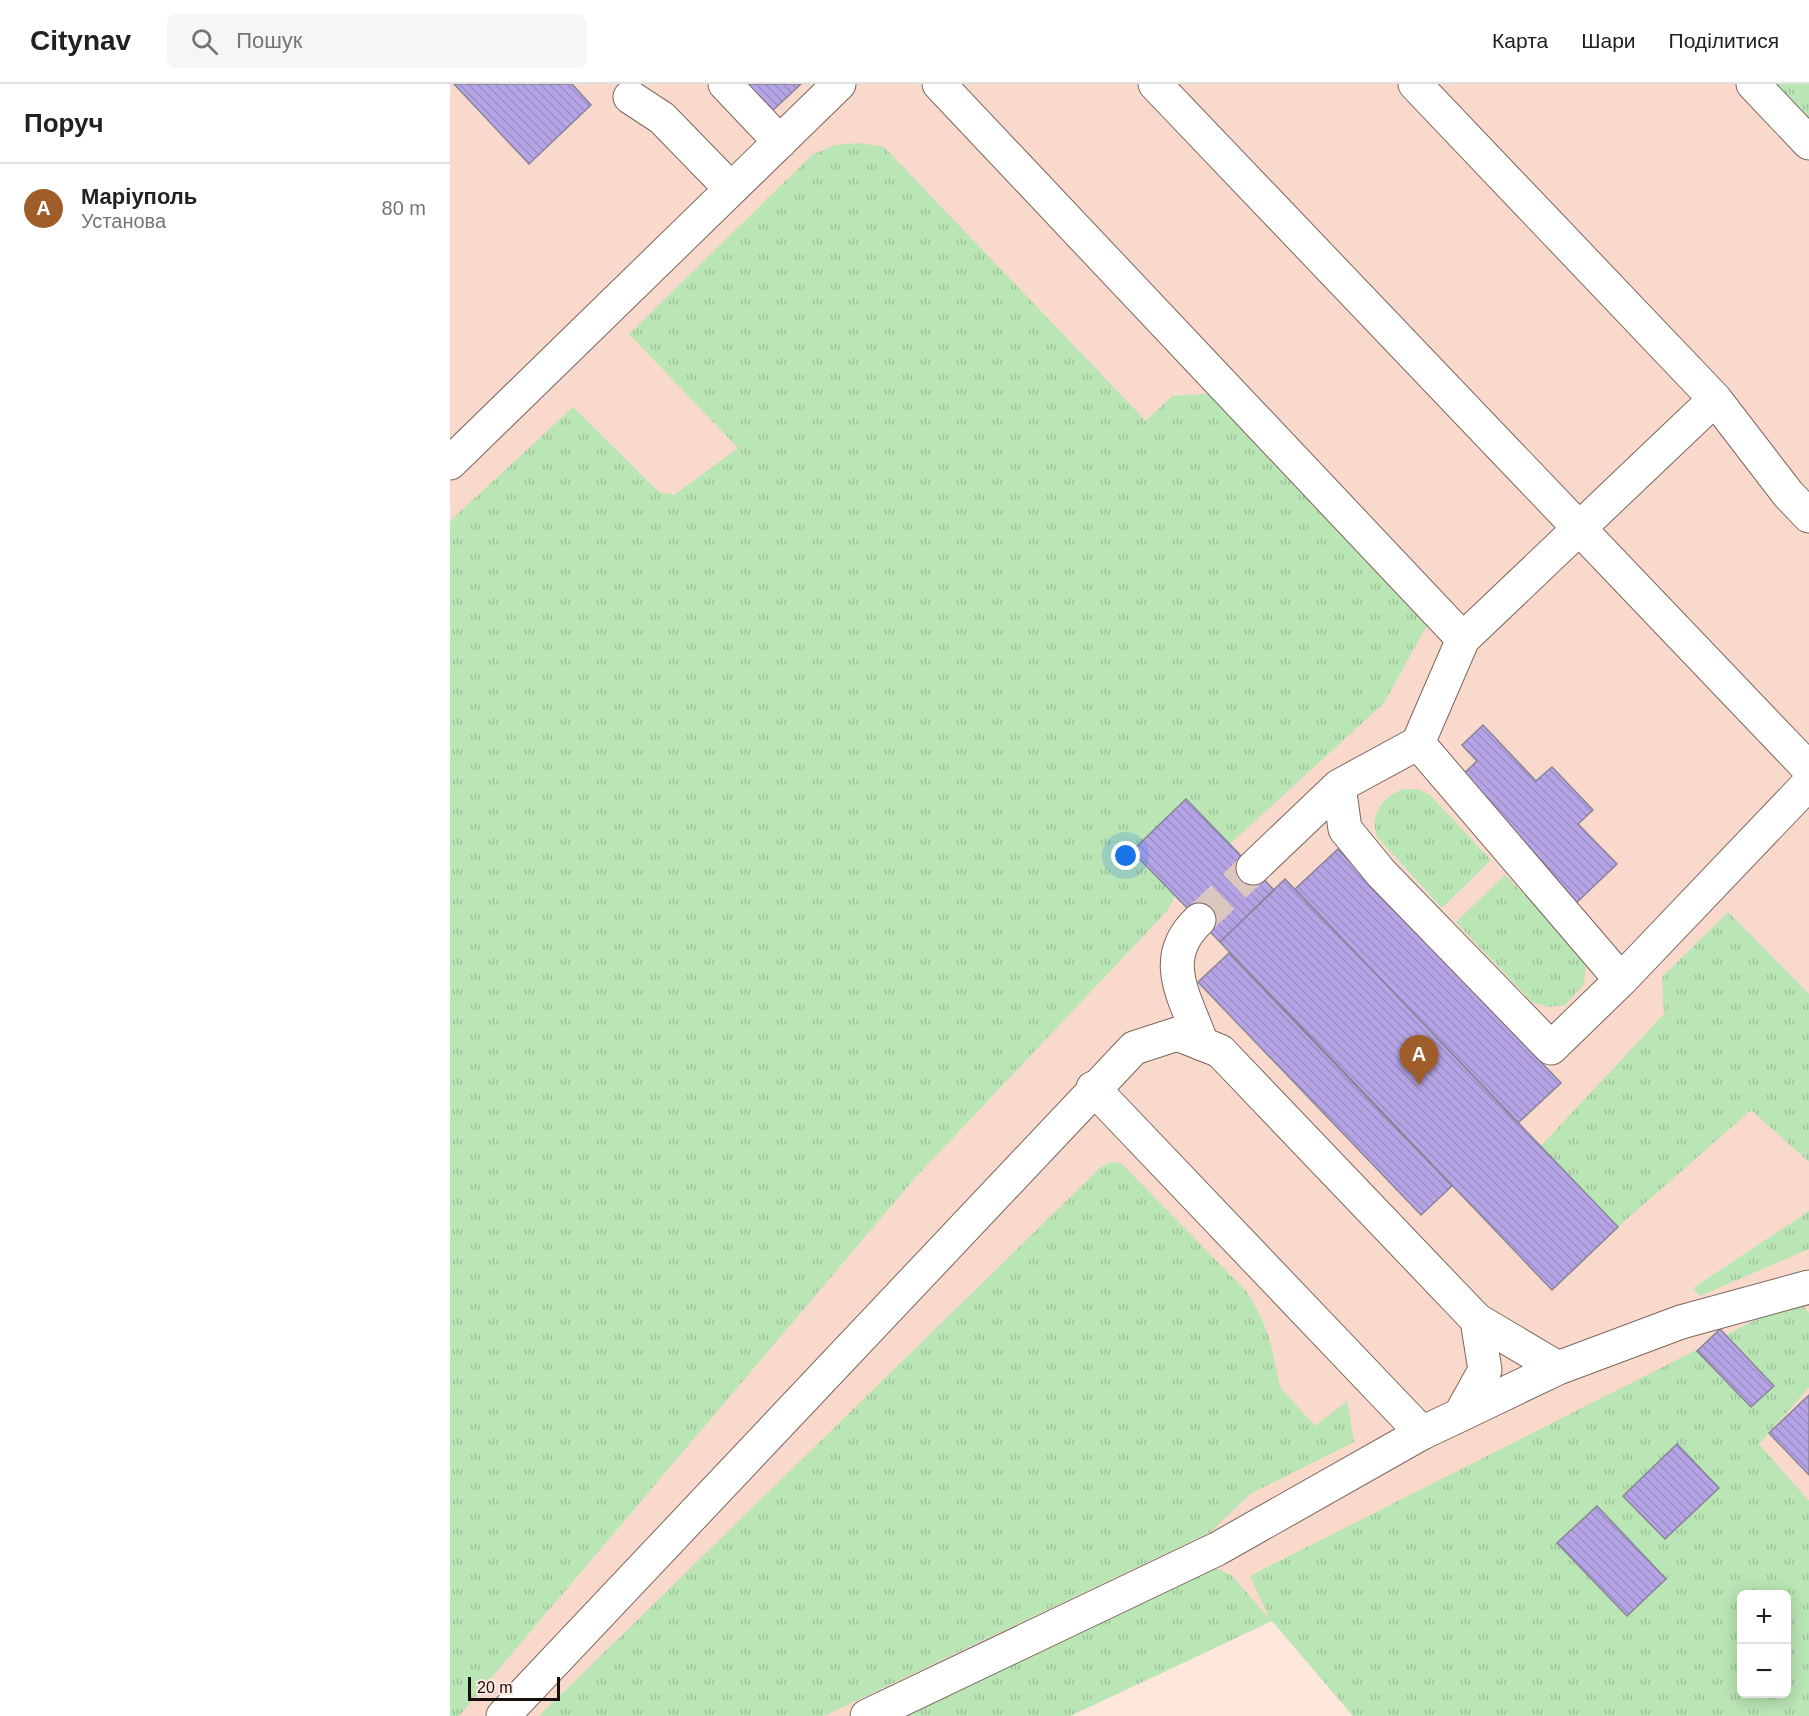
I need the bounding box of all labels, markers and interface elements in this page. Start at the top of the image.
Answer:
search box [167,14,587,68]
text: Citynav [30,25,131,56]
icon: search [188,25,221,58]
text: Пошук [236,28,302,53]
text: Карта [1492,29,1548,52]
text: Шари [1581,29,1636,52]
text: Поділитися [1669,29,1779,52]
text: Поруч [24,108,104,138]
text: Маріуполь [81,184,197,209]
text: A [36,197,51,219]
text: 80 m [382,197,426,219]
text: Установа [81,210,166,232]
your location [1111,841,1140,870]
pin: A [1400,1036,1438,1085]
map controls [1737,1590,1791,1698]
button: + [1737,1590,1791,1644]
button: − [1737,1644,1791,1698]
scale bar [468,1674,560,1702]
text: 20 m [477,1679,513,1696]

